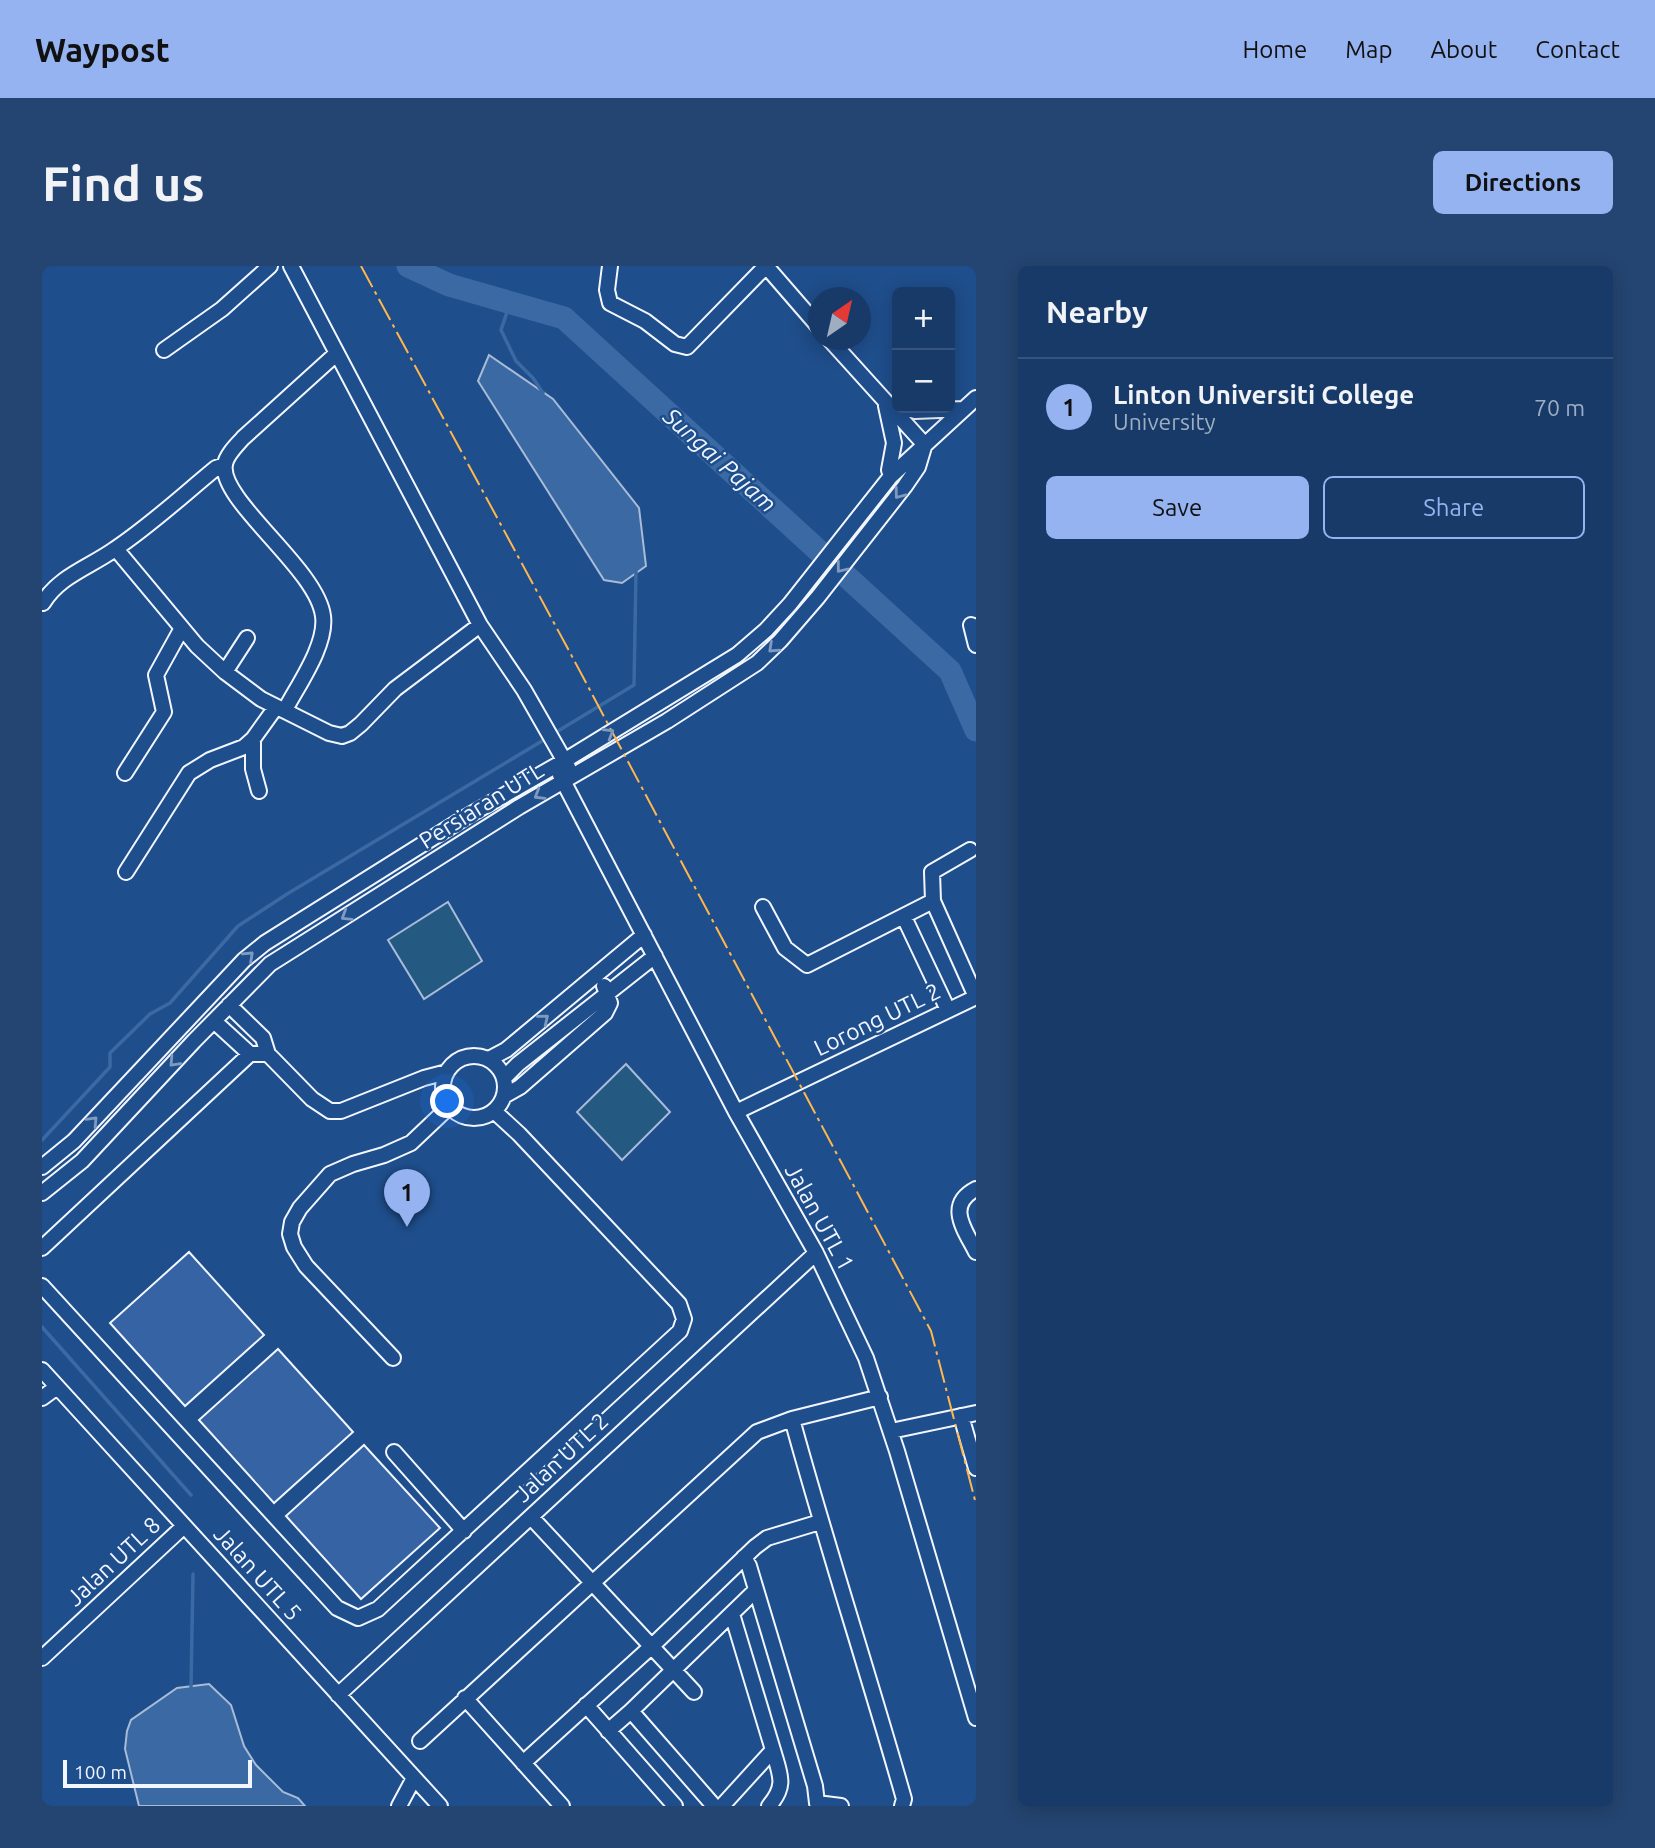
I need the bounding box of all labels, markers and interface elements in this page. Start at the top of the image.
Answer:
text: Waypost [35,31,170,68]
text: Home [1242,36,1307,63]
text: Map [1345,36,1392,63]
text: About [1430,36,1497,63]
text: Contact [1535,36,1620,63]
button: Directions [1433,151,1613,214]
text: Find us [42,155,205,210]
north arrow [808,287,871,350]
map controls [892,287,955,413]
button: + [892,287,955,350]
text: Nearby [1046,295,1148,329]
button: − [892,350,955,413]
text: Linton Universiti College [1113,380,1414,409]
text: 1 [1063,395,1075,420]
text: 70 m [1534,395,1585,420]
water label: Sungai Pajam [657,402,782,518]
text: University [1113,409,1216,434]
button: Save [1046,476,1309,539]
button: Share [1323,476,1585,539]
one-way arrow [894,487,907,499]
one-way arrow [837,560,850,573]
one-way arrow [768,640,781,653]
one-way arrow [601,729,614,742]
street label: Persiaran UTL [414,757,548,853]
one-way arrow [534,787,547,800]
one-way arrow [341,907,354,920]
one-way arrow [241,952,254,965]
street label: Lorong UTL 2 [810,978,944,1060]
one-way arrow [535,1015,548,1027]
one-way arrow [170,1054,183,1067]
your location [430,1084,464,1118]
one-way arrow [84,1117,97,1130]
street label: Jalan UTL 1 [780,1159,860,1275]
pin: 1 [384,1169,430,1227]
street label: Jalan UTL 2 [509,1408,613,1506]
street label: Jalan UTL 8 [61,1512,165,1610]
street label: Jalan UTL 5 [209,1521,307,1625]
scale bar [63,1757,252,1789]
text: 100 m [74,1761,127,1783]

